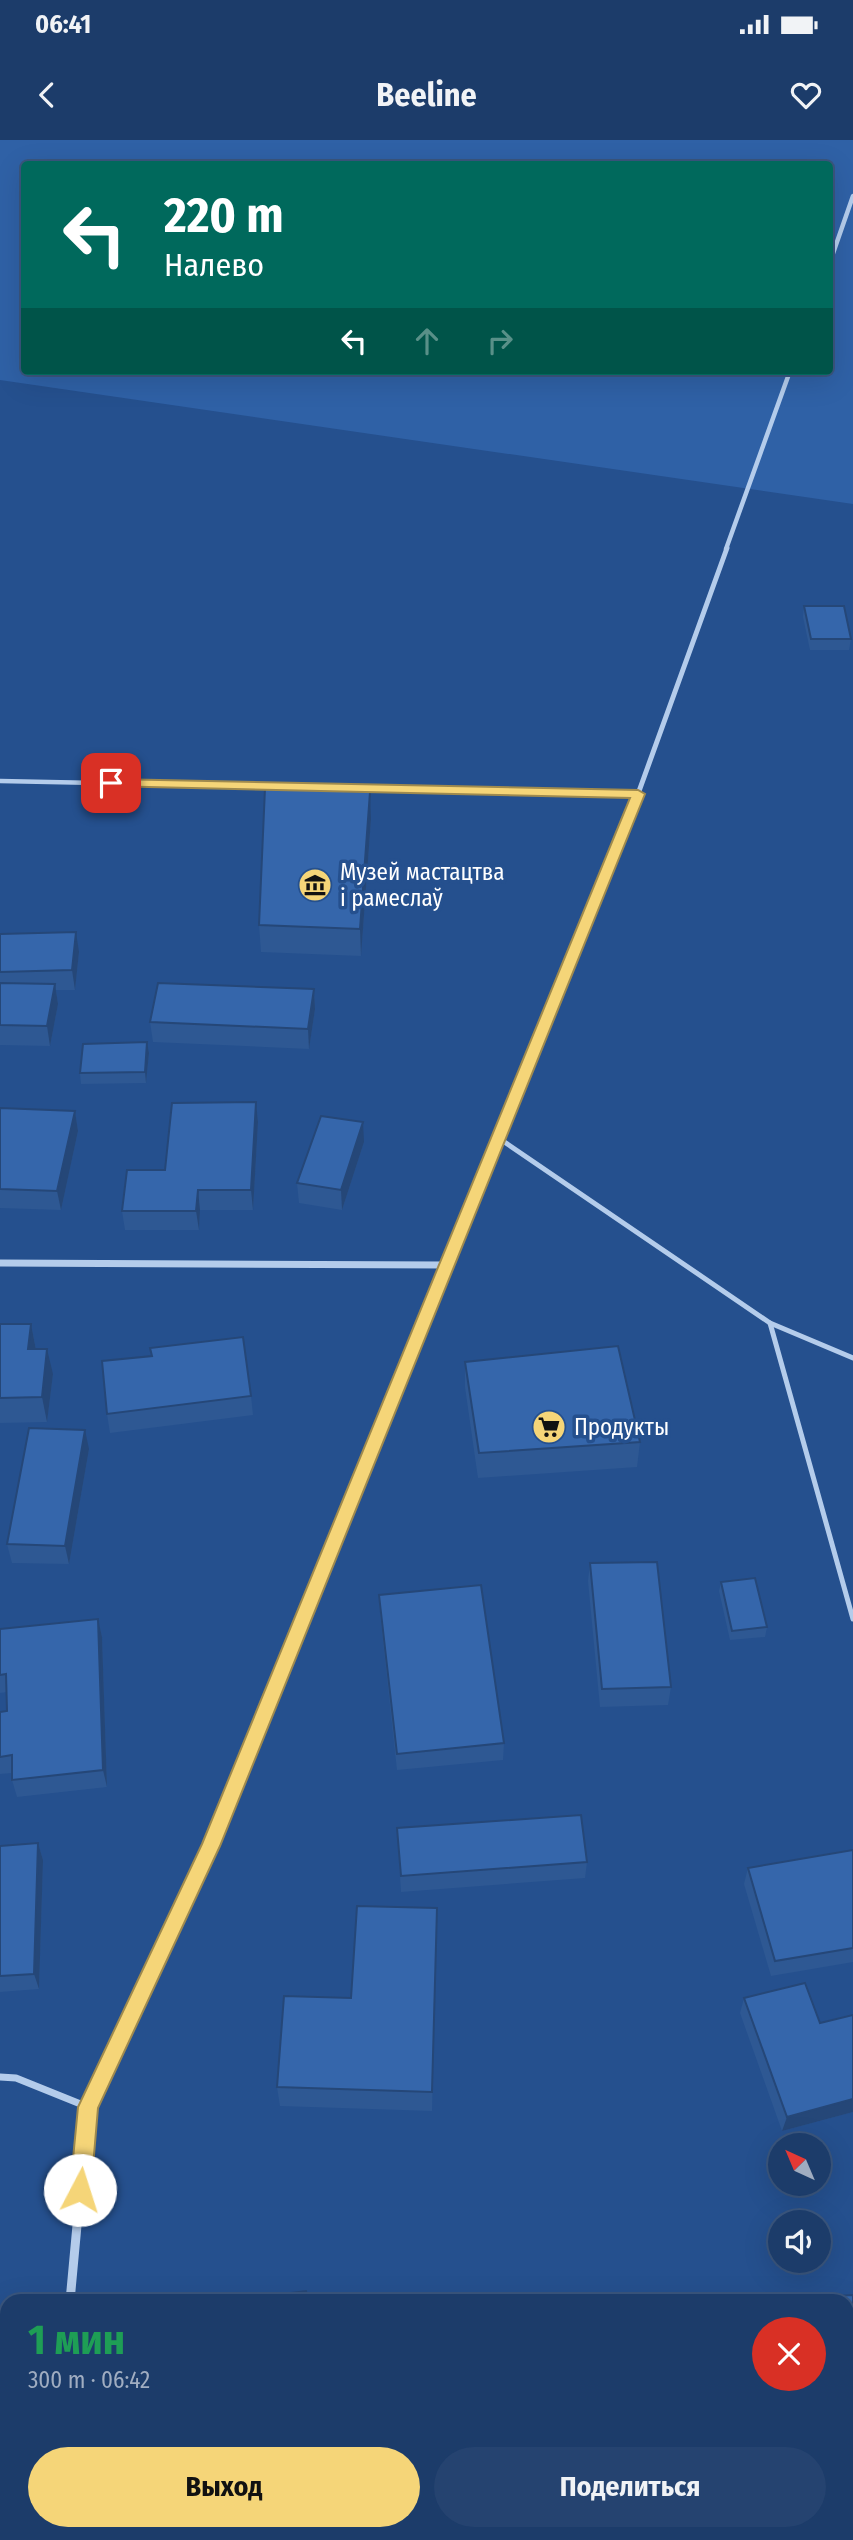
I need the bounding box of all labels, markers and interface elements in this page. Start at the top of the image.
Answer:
text: 06:41 [35,9,91,40]
icon: back [28,76,66,114]
text: Beeline [376,76,477,114]
icon: heart [787,76,825,114]
text: 220 m [164,186,284,245]
icon: left [49,189,140,280]
text: Налево [164,246,264,284]
icon: left [335,322,373,360]
icon: ahead [408,322,446,360]
icon: right [481,322,519,360]
pin [81,753,141,813]
icon: arrive [92,764,130,802]
place label: Музей мастацтва і рамеслаў [340,858,504,912]
museum icon: Музей мастацтва і рамеслаў [296,866,334,904]
supermarket icon: Продукты [530,1408,568,1446]
place label: Продукты [574,1413,669,1441]
north arrow [768,2133,831,2196]
map controls [768,2133,831,2273]
position arrow [43,2153,117,2227]
button: sound [768,2210,831,2273]
text: 1 мин [28,2315,125,2365]
button: close [752,2317,826,2391]
text: 300 m · 06:42 [28,2366,150,2394]
button: Выход [28,2447,420,2527]
button: Поделиться [434,2447,826,2527]

